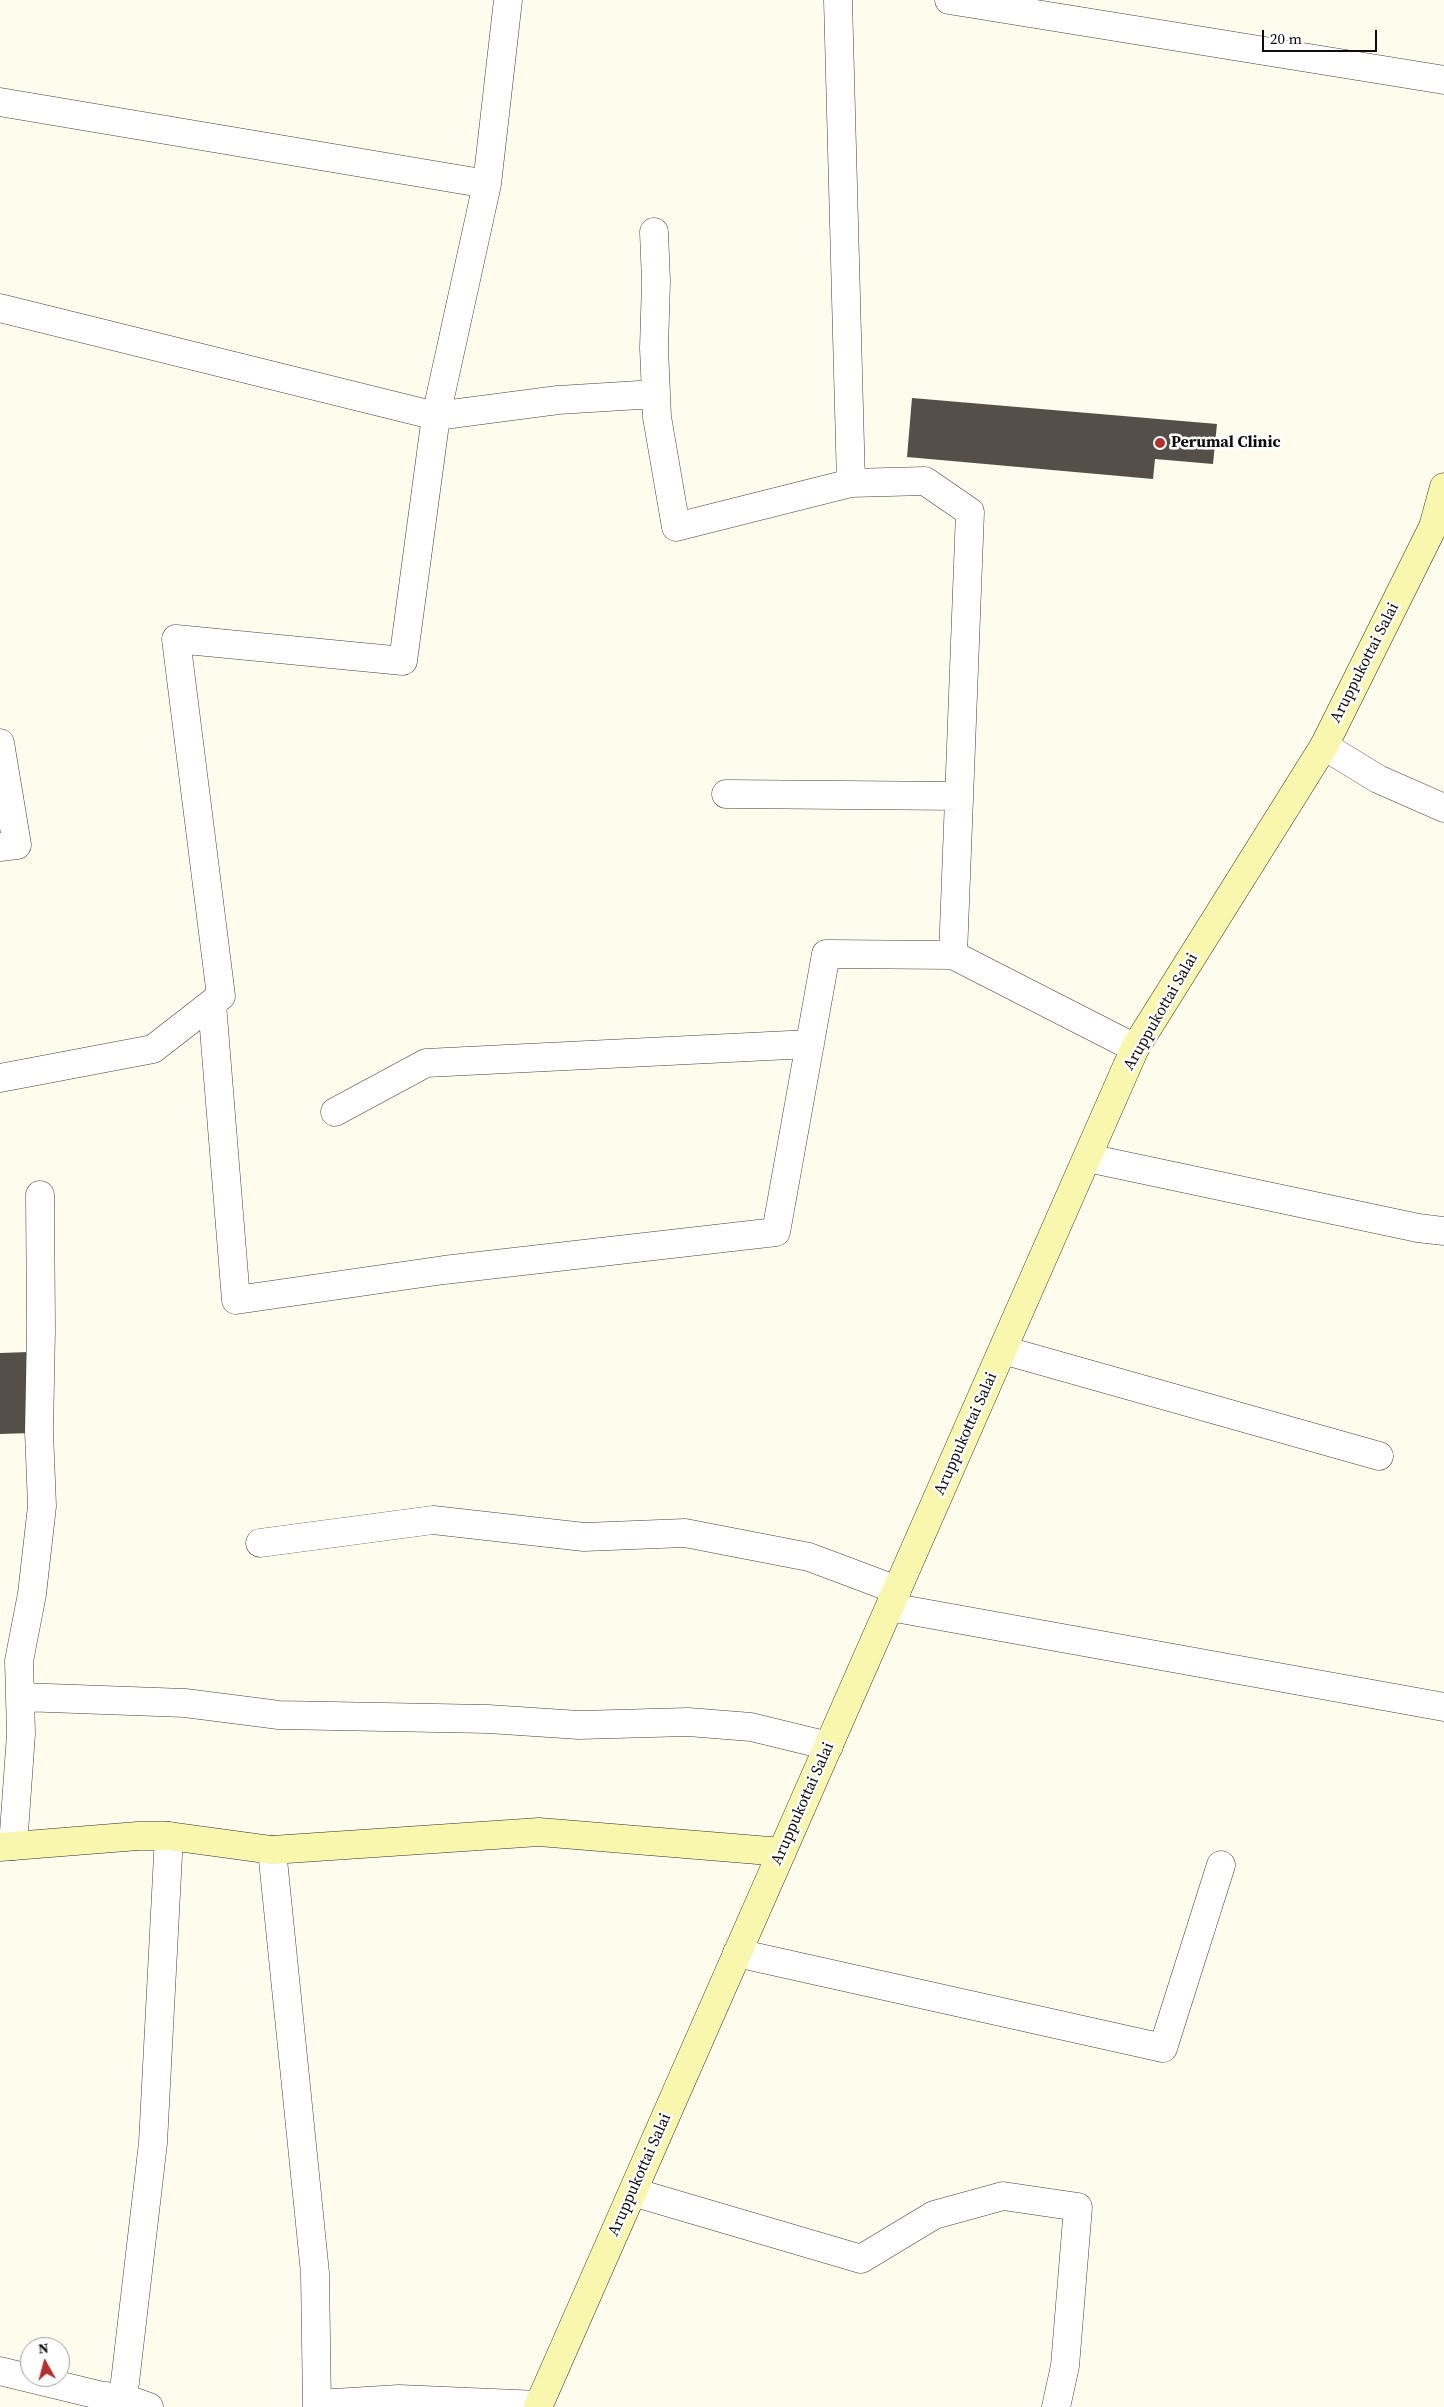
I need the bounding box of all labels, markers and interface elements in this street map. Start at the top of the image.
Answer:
scale bar [1264,20,1379,52]
text: 20 m [1270,28,1302,49]
place label: Perumal Clinic [1171,433,1281,453]
marker: Perumal Clinic [1153,436,1167,450]
street label: Aruppukottai Salai [1326,600,1404,726]
street label: Aruppukottai Salai [1120,950,1202,1074]
street label: Aruppukottai Salai [930,1370,1002,1498]
street label: Aruppukottai Salai [767,1740,839,1868]
street label: Aruppukottai Salai [604,2111,676,2239]
north arrow [20,2337,70,2387]
text: N [37,2338,50,2359]

